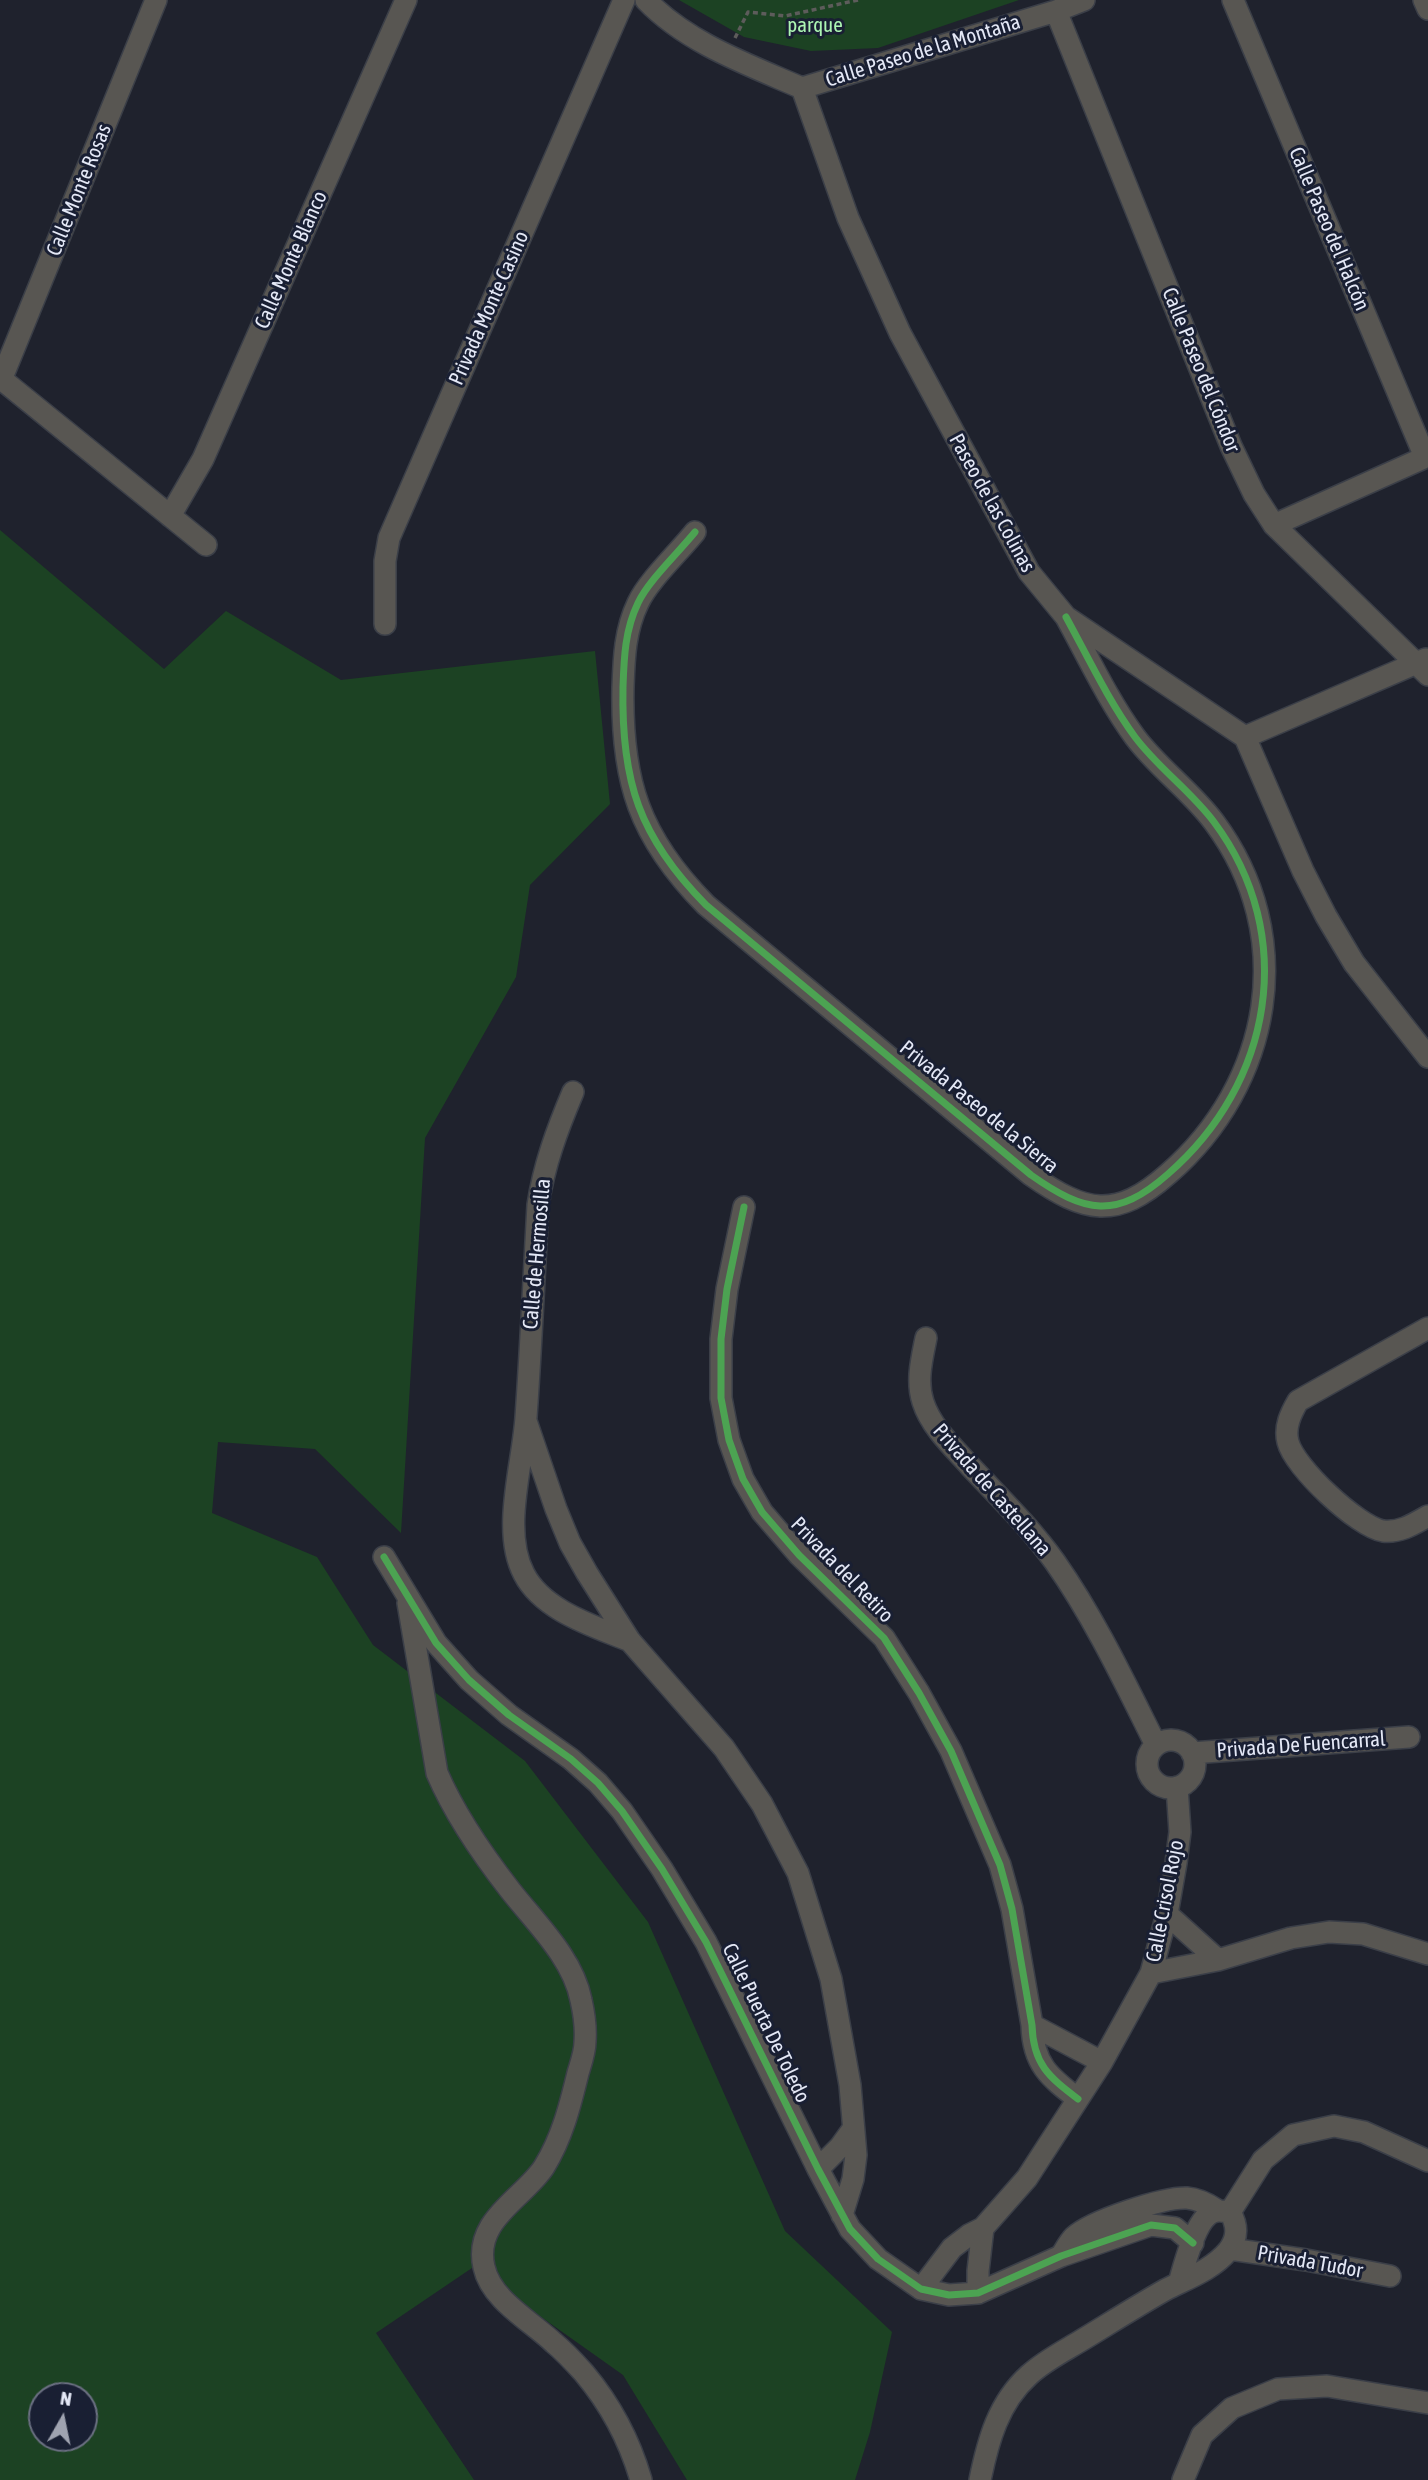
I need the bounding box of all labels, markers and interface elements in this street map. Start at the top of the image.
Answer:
street label: Calle Paseo de la Montaña [823,9,1023,93]
park label: parque [787,12,843,38]
street label: Calle Monte Rosas [41,120,117,260]
street label: Calle Paseo del Halcón [1283,144,1375,314]
street label: Calle Monte Blanco [249,187,333,333]
street label: Privada Monte Casino [444,227,534,389]
street label: Calle Paseo del Cóndor [1156,284,1246,456]
street label: Paseo de las Colinas [944,429,1040,577]
street label: Privada Paseo de la Sierra [895,1035,1063,1179]
street label: Calle de Hermosilla [518,1178,556,1330]
street label: Privada de Castellana [928,1419,1056,1561]
street label: Privada del Retiro [785,1512,899,1628]
street label: Privada De Fuencarral [1216,1727,1386,1763]
street label: Calle Crisol Rojo [1141,1838,1189,1964]
street label: Calle Puerta De Toledo [717,1939,815,2107]
street label: Privada Tudor [1255,2240,1365,2284]
north arrow [28,2382,98,2452]
text: N [59,2386,73,2410]

